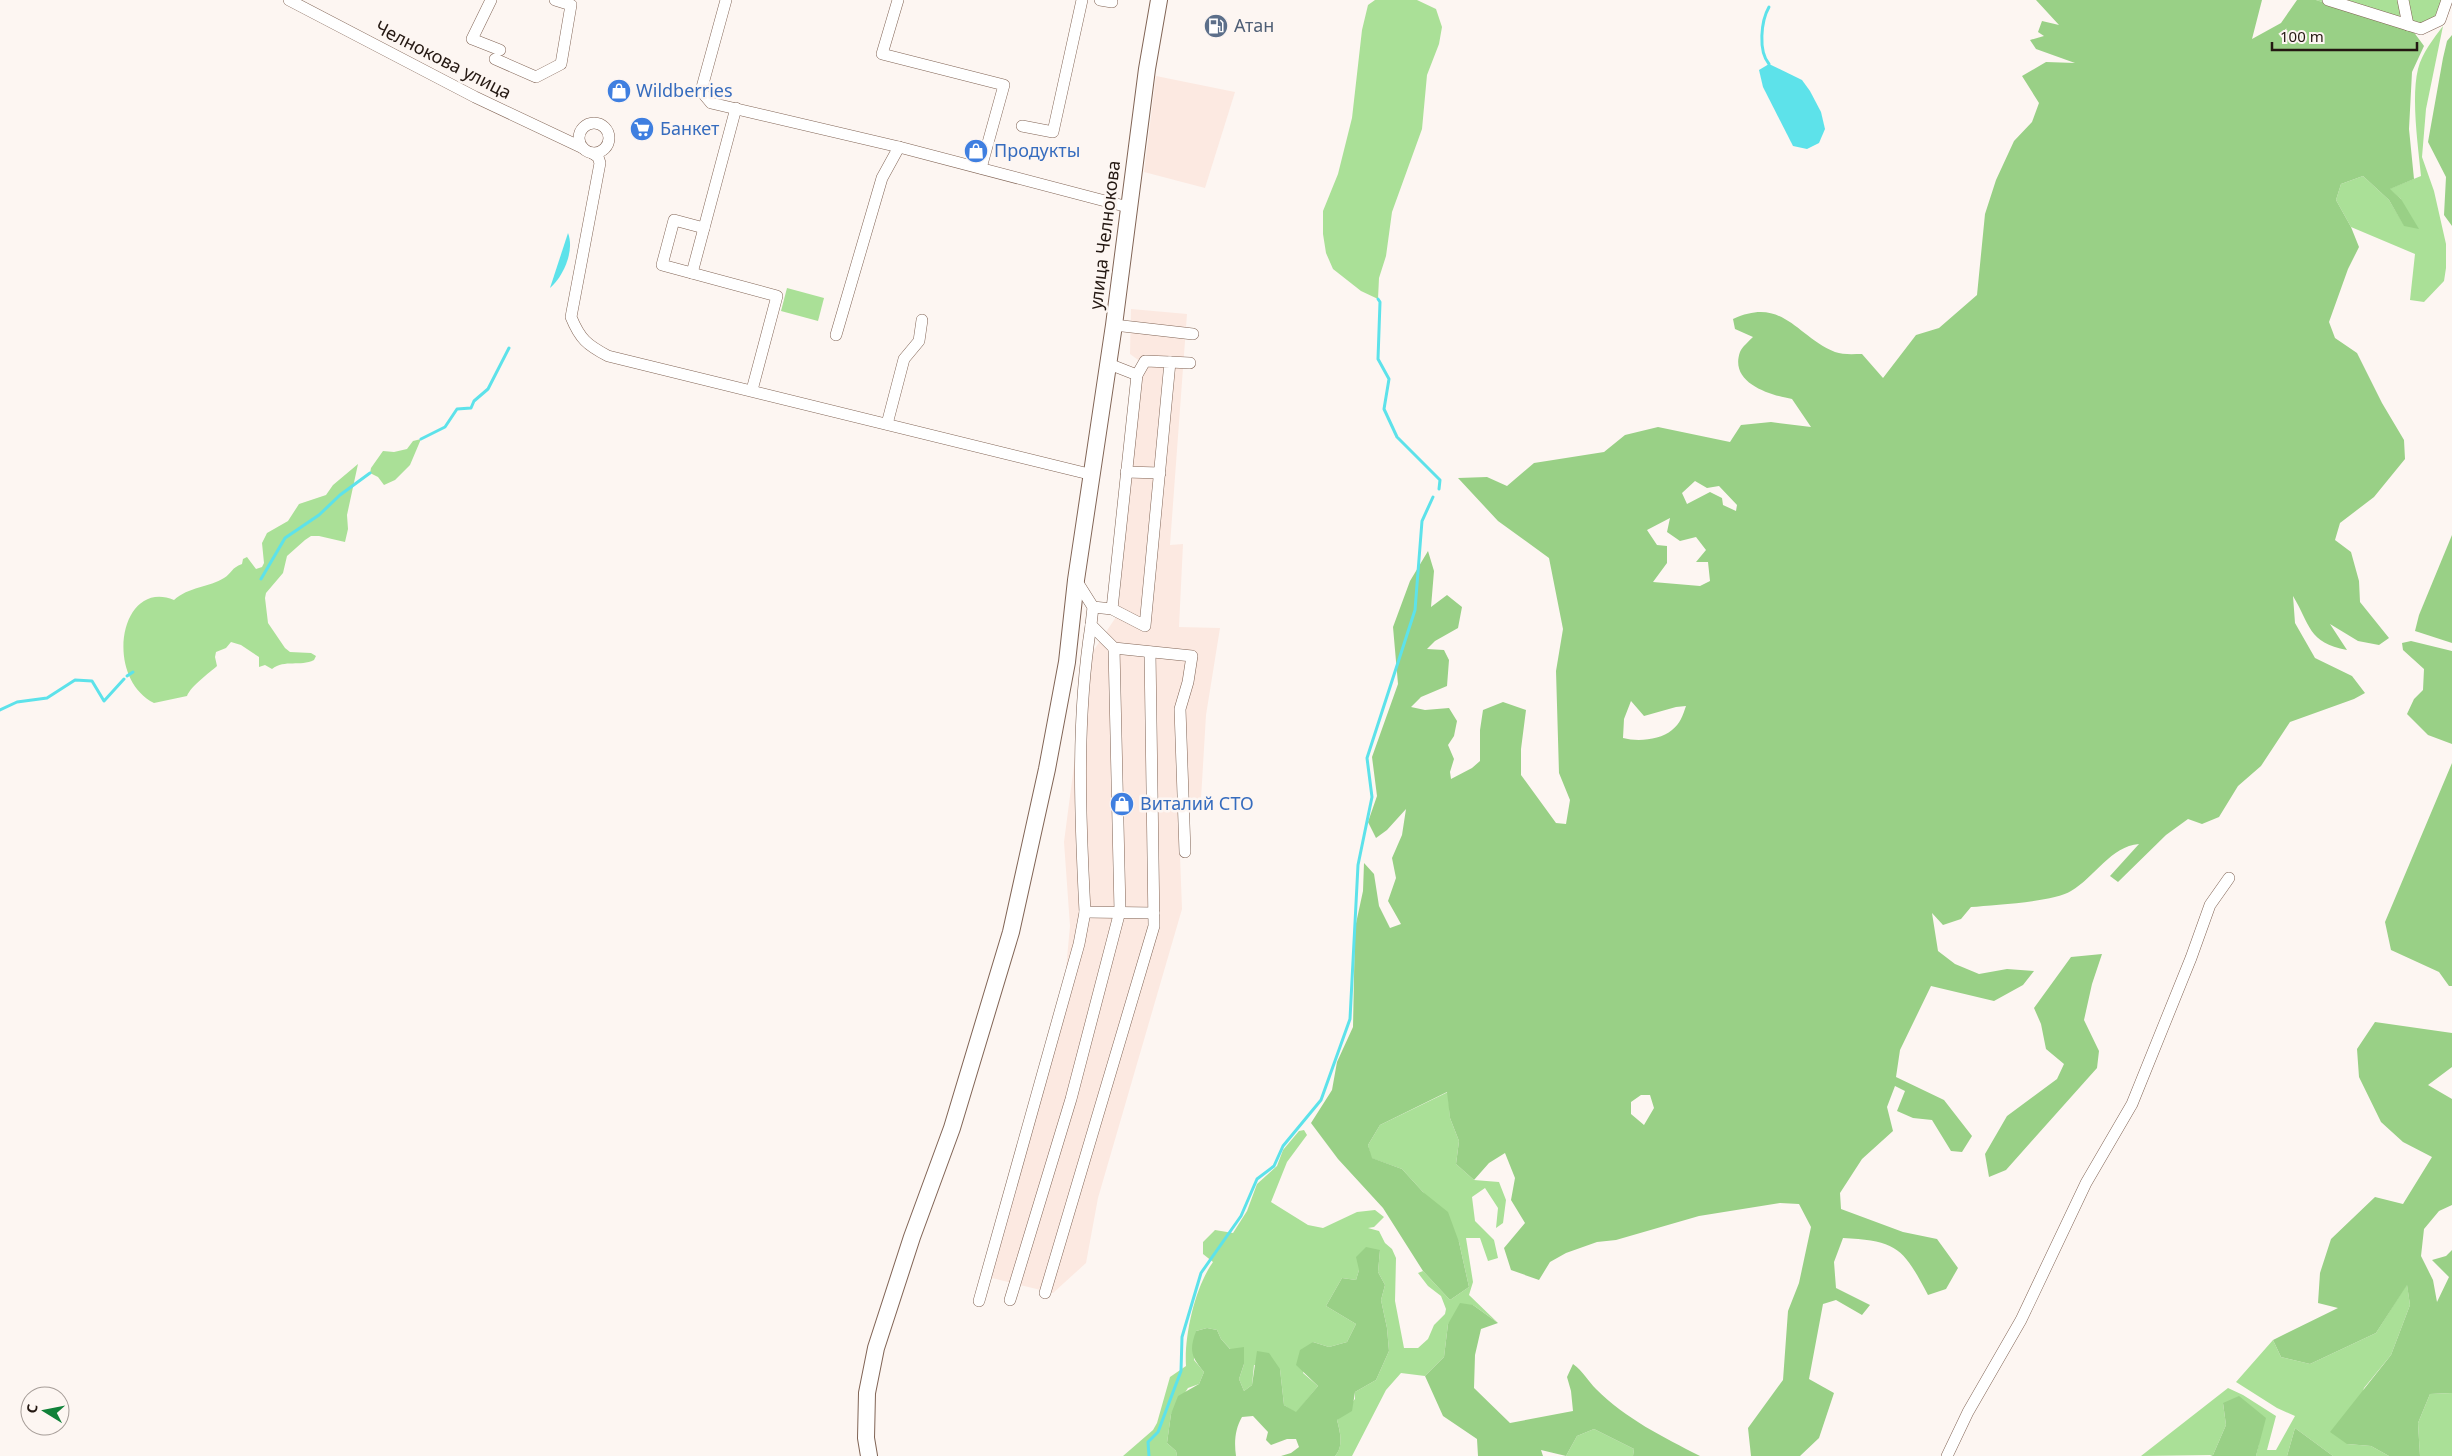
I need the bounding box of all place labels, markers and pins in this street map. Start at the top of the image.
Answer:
fuel station icon: Атан [1203,13,1229,39]
place label: Атан [1234,13,1274,37]
shop icon: Wildberries [606,78,632,104]
place label: Wildberries [636,78,733,102]
supermarket icon: Банкет [629,116,655,142]
place label: Банкет [660,116,720,140]
shop icon: Продукты [963,138,989,164]
place label: Продукты [994,138,1080,162]
shop icon: Виталий СТО [1109,791,1135,817]
place label: Виталий СТО [1140,791,1254,815]

